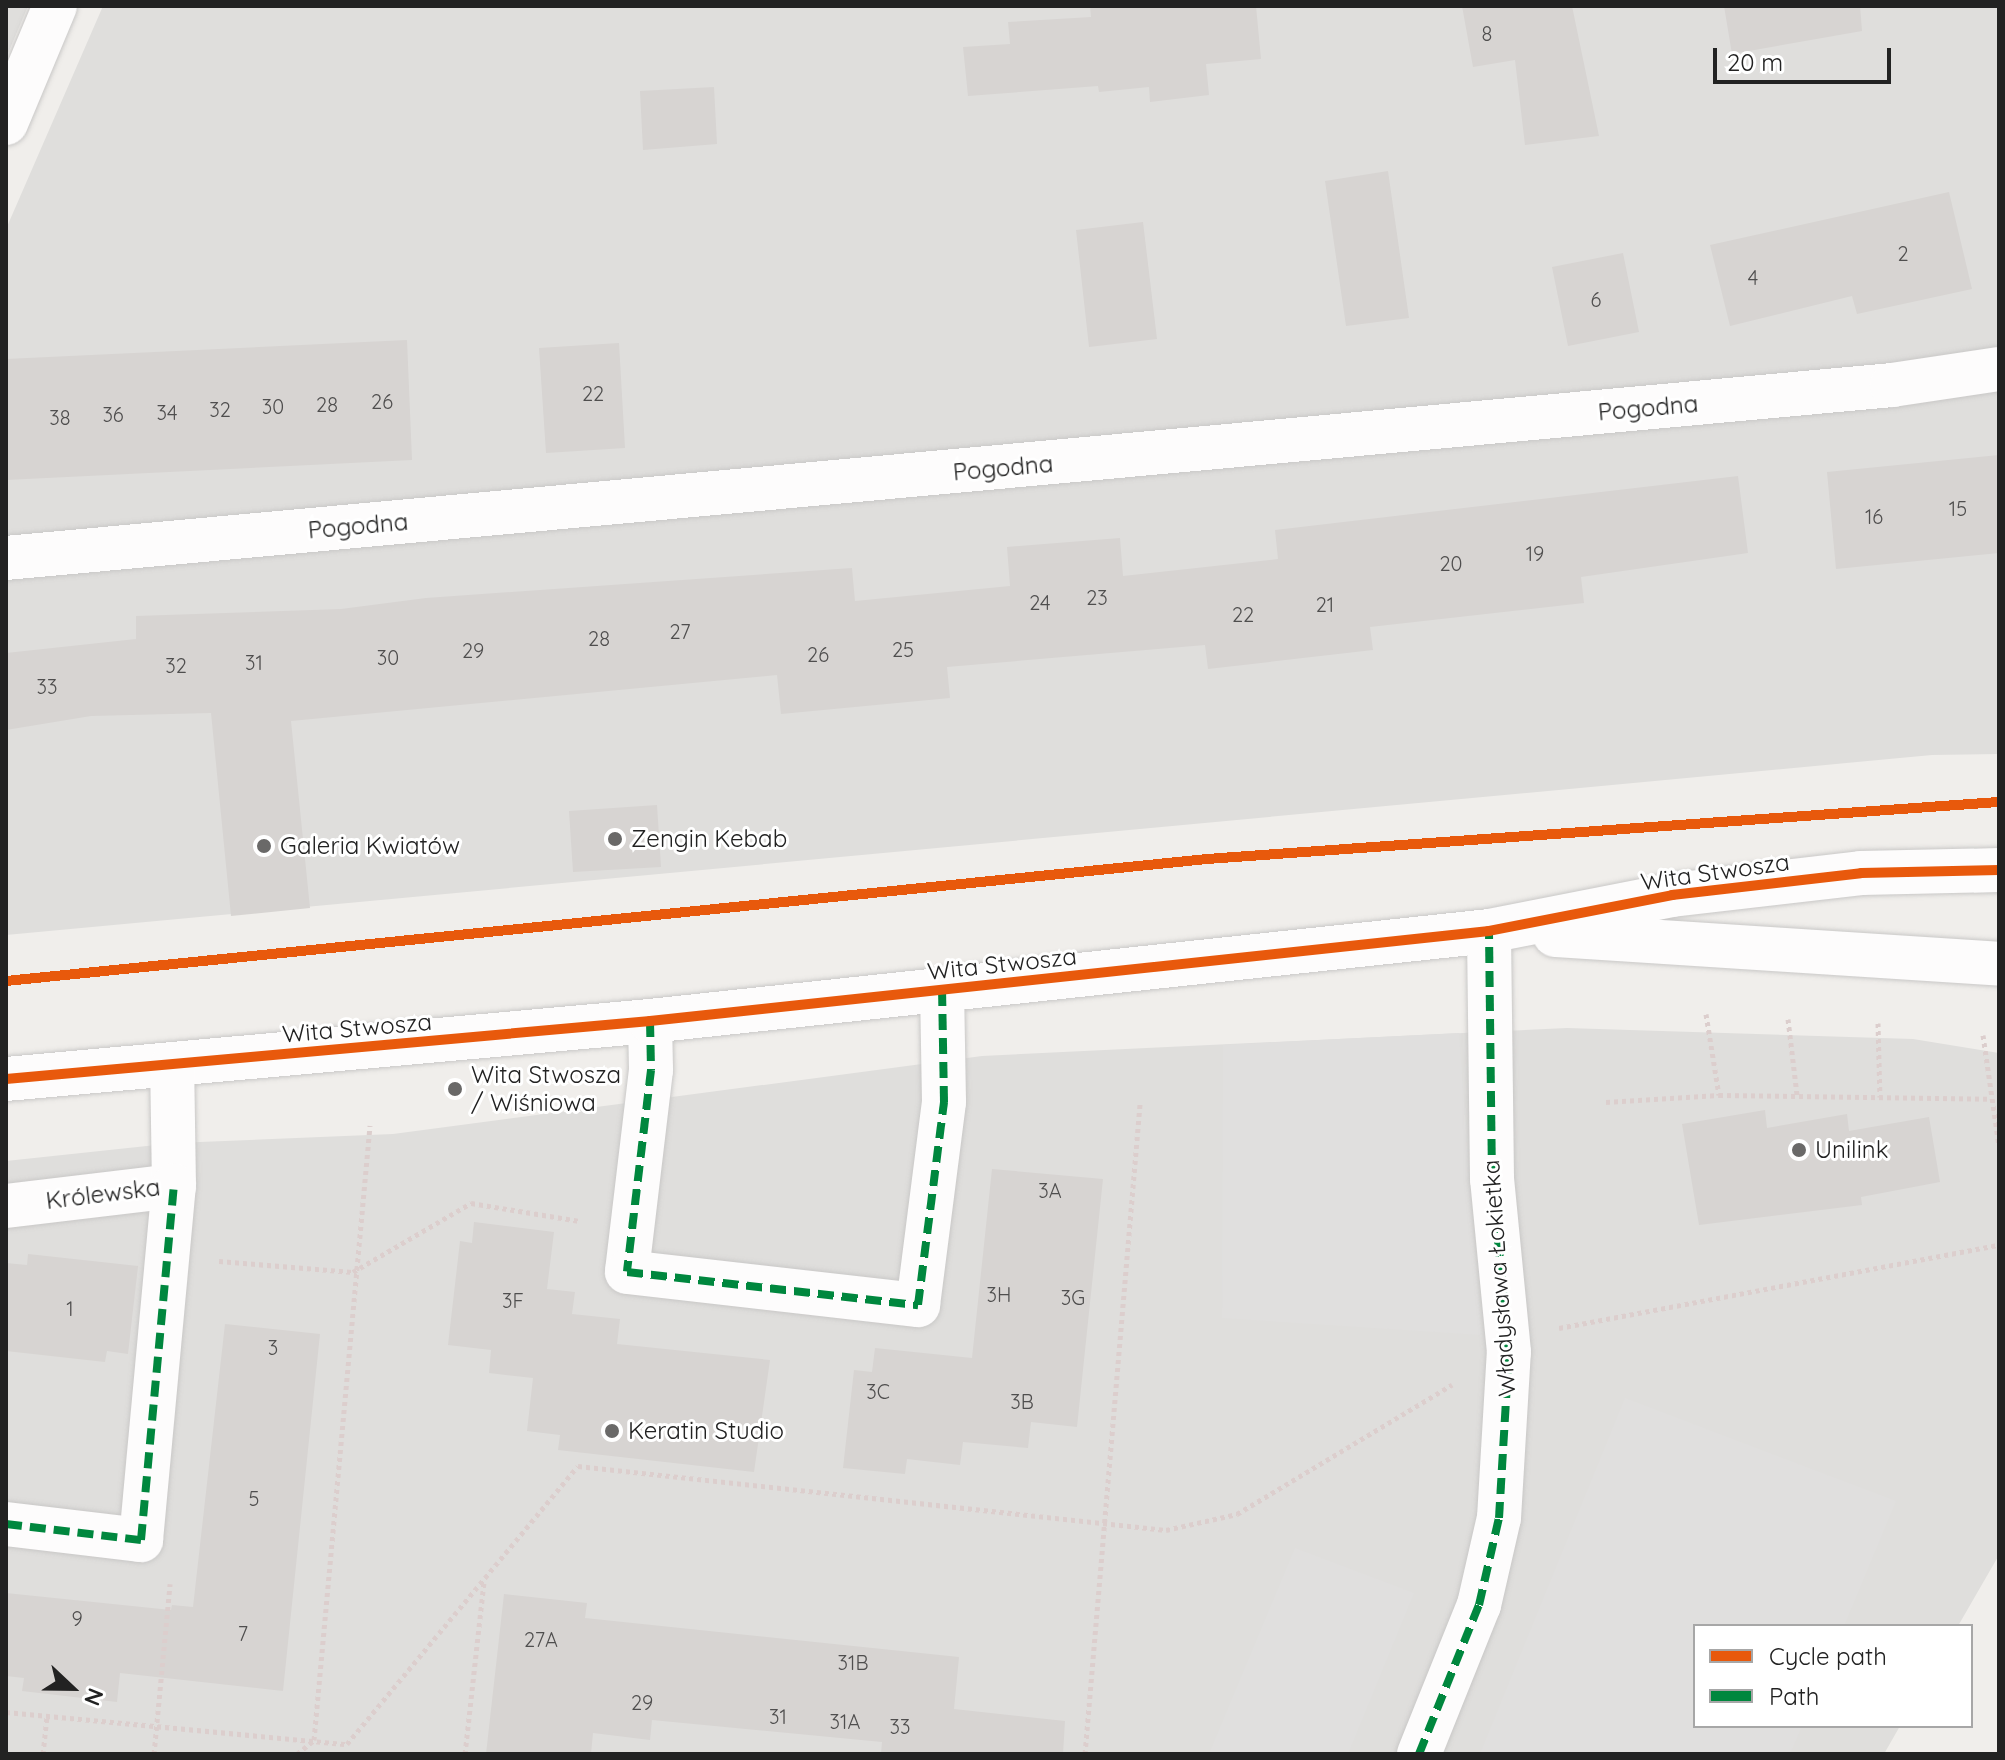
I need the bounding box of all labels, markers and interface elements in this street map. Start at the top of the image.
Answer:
house number: 8 [1482,21,1492,45]
scale bar [1717,32,1895,82]
text: 20 m [1727,47,1783,77]
house number: 2 [1897,241,1909,265]
house number: 4 [1748,265,1758,289]
house number: 6 [1591,287,1601,311]
house number: 22 [582,381,604,405]
house number: 26 [371,389,393,413]
street label: Pogodna [1597,389,1699,427]
house number: 28 [316,392,338,416]
house number: 30 [262,394,284,418]
house number: 32 [209,397,231,421]
house number: 34 [156,400,178,424]
house number: 36 [102,402,124,426]
house number: 38 [49,405,71,429]
street label: Pogodna [952,449,1054,487]
house number: 15 [1949,496,1967,520]
house number: 16 [1865,504,1883,528]
street label: Pogodna [307,507,409,545]
house number: 19 [1526,541,1544,565]
house number: 20 [1440,551,1462,575]
house number: 23 [1086,585,1108,609]
house number: 24 [1029,590,1051,614]
house number: 21 [1316,592,1334,616]
house number: 22 [1232,602,1254,626]
house number: 27 [670,619,690,643]
house number: 28 [588,626,610,650]
house number: 25 [892,637,914,661]
house number: 29 [462,638,484,662]
house number: 26 [807,642,829,666]
house number: 30 [377,645,399,669]
house number: 31 [245,650,263,674]
house number: 32 [165,653,187,677]
house number: 33 [37,674,57,698]
place label: Zengin Kebab [631,825,787,853]
marker: Zengin Kebab [606,830,624,848]
place label: Galeria Kwiatów [280,832,460,860]
marker: Galeria Kwiatów [255,837,273,855]
street label: Wita Stwosza [1639,847,1791,897]
street label: Wita Stwosza [926,942,1078,986]
street label: Wita Stwosza [281,1007,433,1049]
place label: Wita Stwosza / Wiśniowa [471,1061,621,1117]
marker: Wita Stwosza / Wiśniowa [446,1080,464,1098]
place label: Unilink [1815,1136,1888,1164]
marker: Unilink [1790,1141,1808,1159]
street label: Władysława Łokietka [1476,1159,1522,1397]
street label: Królewska [44,1173,162,1215]
house number: 3A [1038,1178,1062,1202]
house number: 3H [987,1282,1011,1306]
house number: 3G [1061,1285,1085,1309]
house number: 3F [502,1288,524,1312]
house number: 1 [66,1296,74,1320]
house number: 3 [268,1335,278,1359]
house number: 3C [866,1379,890,1403]
house number: 3B [1010,1389,1034,1413]
place label: Keratin Studio [628,1417,784,1445]
marker: Keratin Studio [603,1422,621,1440]
house number: 5 [249,1486,259,1510]
house number: 9 [71,1606,83,1630]
house number: 7 [238,1621,248,1645]
legend [1693,1624,1973,1728]
house number: 27A [524,1627,558,1651]
text: Cycle path [1769,1641,1887,1671]
north arrow [32,1648,112,1728]
house number: 31B [838,1650,868,1674]
text: Path [1769,1681,1820,1711]
text: N [78,1684,110,1710]
house number: 29 [631,1690,653,1714]
house number: 31 [769,1704,787,1728]
house number: 31A [830,1709,860,1733]
house number: 33 [890,1714,910,1738]

